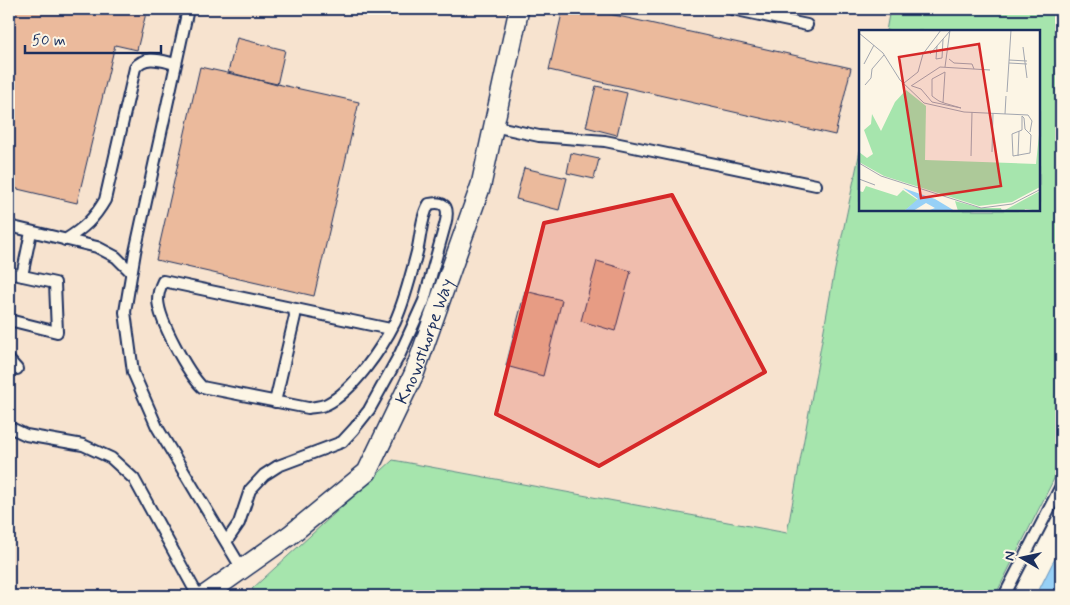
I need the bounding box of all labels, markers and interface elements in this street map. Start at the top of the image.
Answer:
scale bar [25,22,161,54]
inset map [859,30,1040,211]
text: 50 m [32,31,66,51]
street label: Knowsthorpe Way [390,275,460,408]
north arrow [998,532,1048,582]
text: N [1001,550,1020,562]

